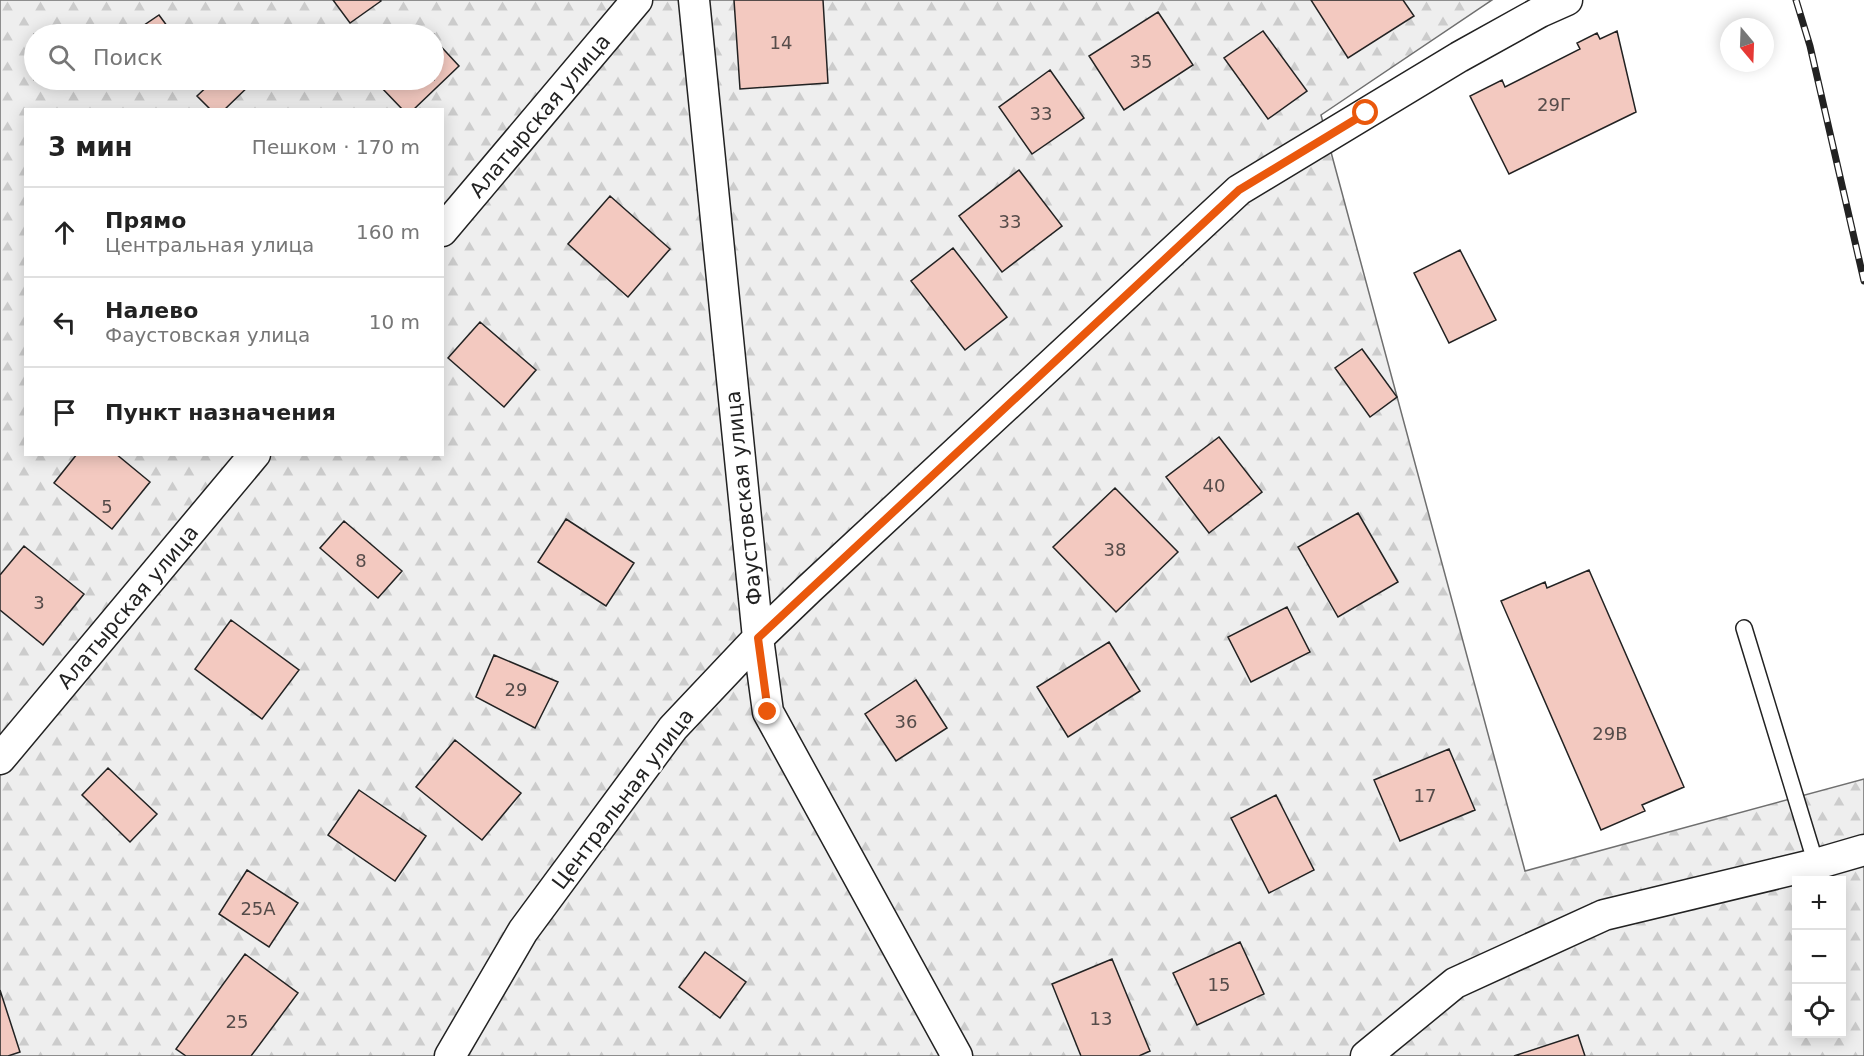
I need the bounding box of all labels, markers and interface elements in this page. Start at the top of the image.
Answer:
north arrow [1720,18,1774,72]
search box [24,24,444,90]
street label: Алатырская улица [465,29,615,203]
house number: 14 [770,32,792,53]
icon: search [45,41,78,74]
text: Поиск [93,45,163,70]
house number: 35 [1130,51,1152,72]
house number: 29Г [1537,94,1571,115]
route start [1352,99,1378,125]
house number: 33 [1030,103,1052,124]
text: 3 мин [48,132,133,162]
text: Пешком · 170 m [252,135,420,159]
text: Прямо [105,208,186,233]
house number: 33 [999,211,1021,232]
icon: ahead [48,216,81,249]
text: 160 m [356,220,420,244]
text: Центральная улица [105,233,314,257]
text: Налево [105,298,198,323]
icon: left [48,306,81,339]
text: 10 m [369,310,420,334]
text: Фаустовская улица [105,323,310,347]
street label: Фаустовская улица [721,390,767,606]
icon: arrive [48,396,81,429]
text: Пункт назначения [105,400,336,425]
house number: 40 [1203,475,1225,496]
house number: 5 [101,496,113,517]
street label: Алатырская улица [53,520,203,694]
house number: 38 [1104,539,1126,560]
house number: 8 [355,550,367,571]
house number: 3 [33,592,45,613]
house number: 29 [505,679,527,700]
route end [754,698,780,724]
street label: Центральная улица [547,704,699,894]
house number: 36 [895,711,917,732]
house number: 29В [1592,723,1628,744]
house number: 17 [1414,785,1436,806]
map controls [1792,876,1846,1038]
button: + [1792,876,1846,930]
house number: 25А [240,898,276,919]
button: − [1792,930,1846,984]
house number: 15 [1208,974,1230,995]
button: locate [1792,984,1846,1038]
house number: 13 [1090,1008,1112,1029]
house number: 25 [226,1011,248,1032]

